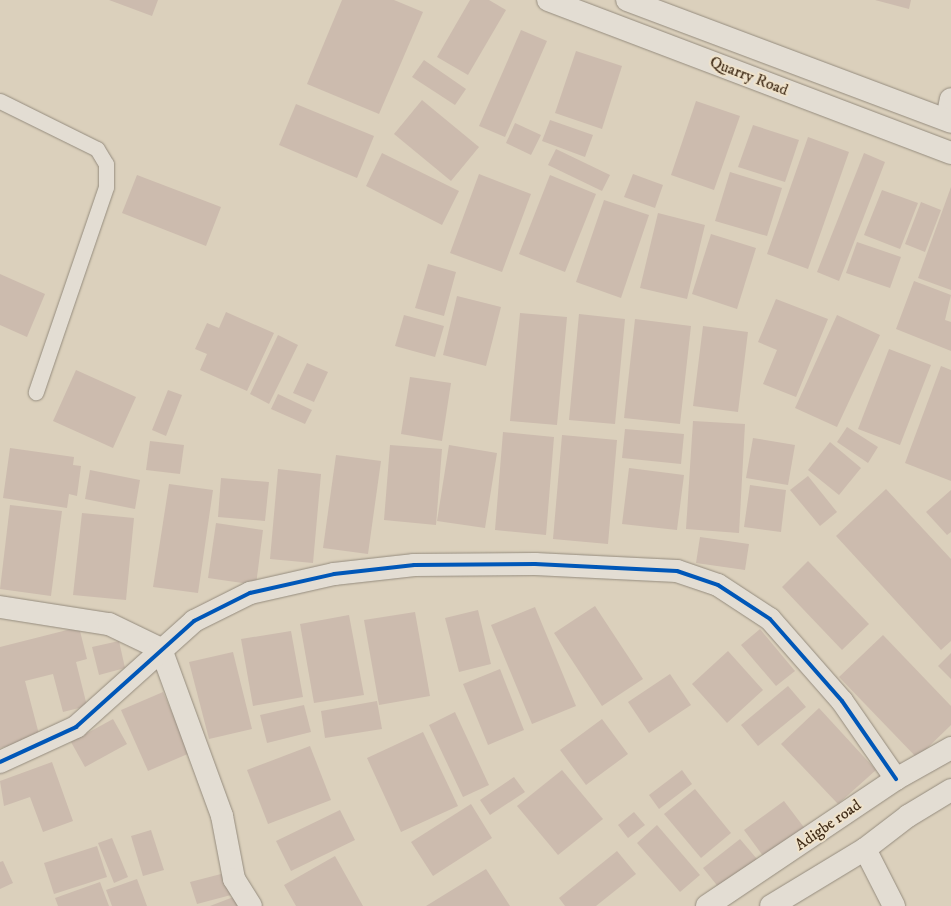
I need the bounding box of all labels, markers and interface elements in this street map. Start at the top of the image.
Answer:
street label: Quarry Road [707,52,791,100]
street label: Adigbe road [791,795,865,855]

